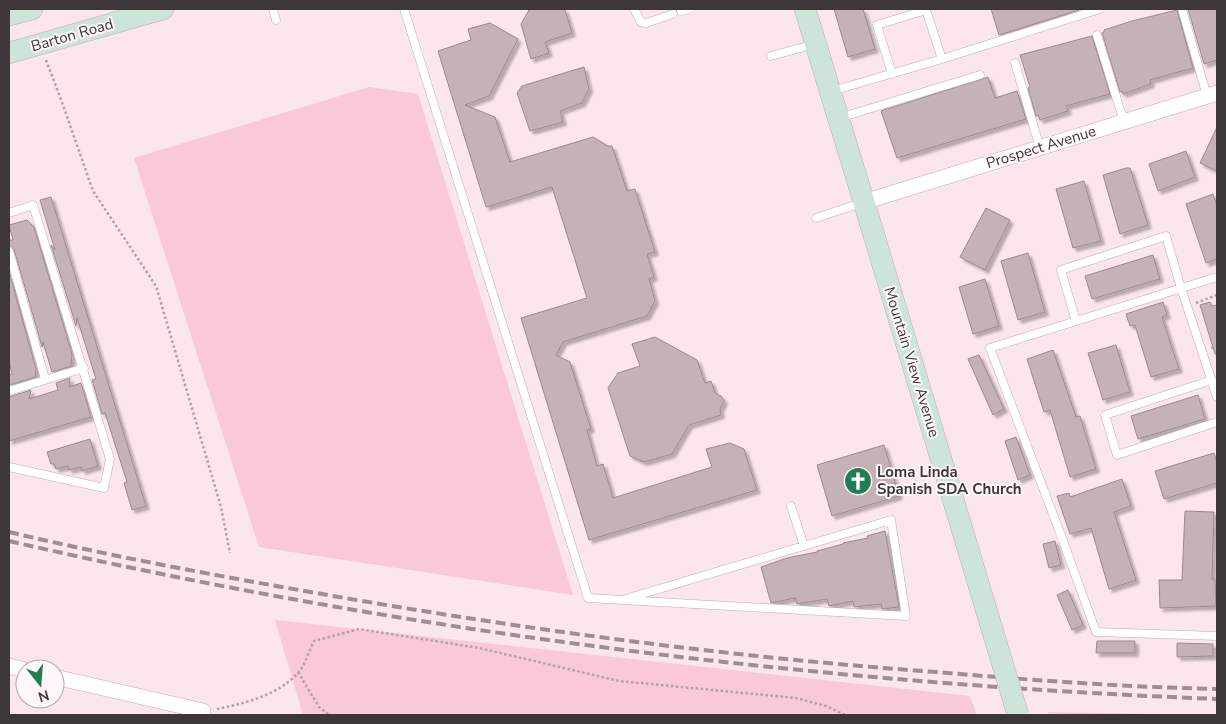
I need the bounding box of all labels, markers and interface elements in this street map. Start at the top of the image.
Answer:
street label: Barton Road [29,14,115,56]
street label: Prospect Avenue [984,121,1098,173]
street label: Mountain View Avenue [880,284,944,440]
place label: Loma Linda Spanish SDA Church [877,462,1022,499]
church icon: Loma Linda Spanish SDA Church [843,466,873,496]
north arrow [15,659,65,709]
text: N [36,685,51,707]

